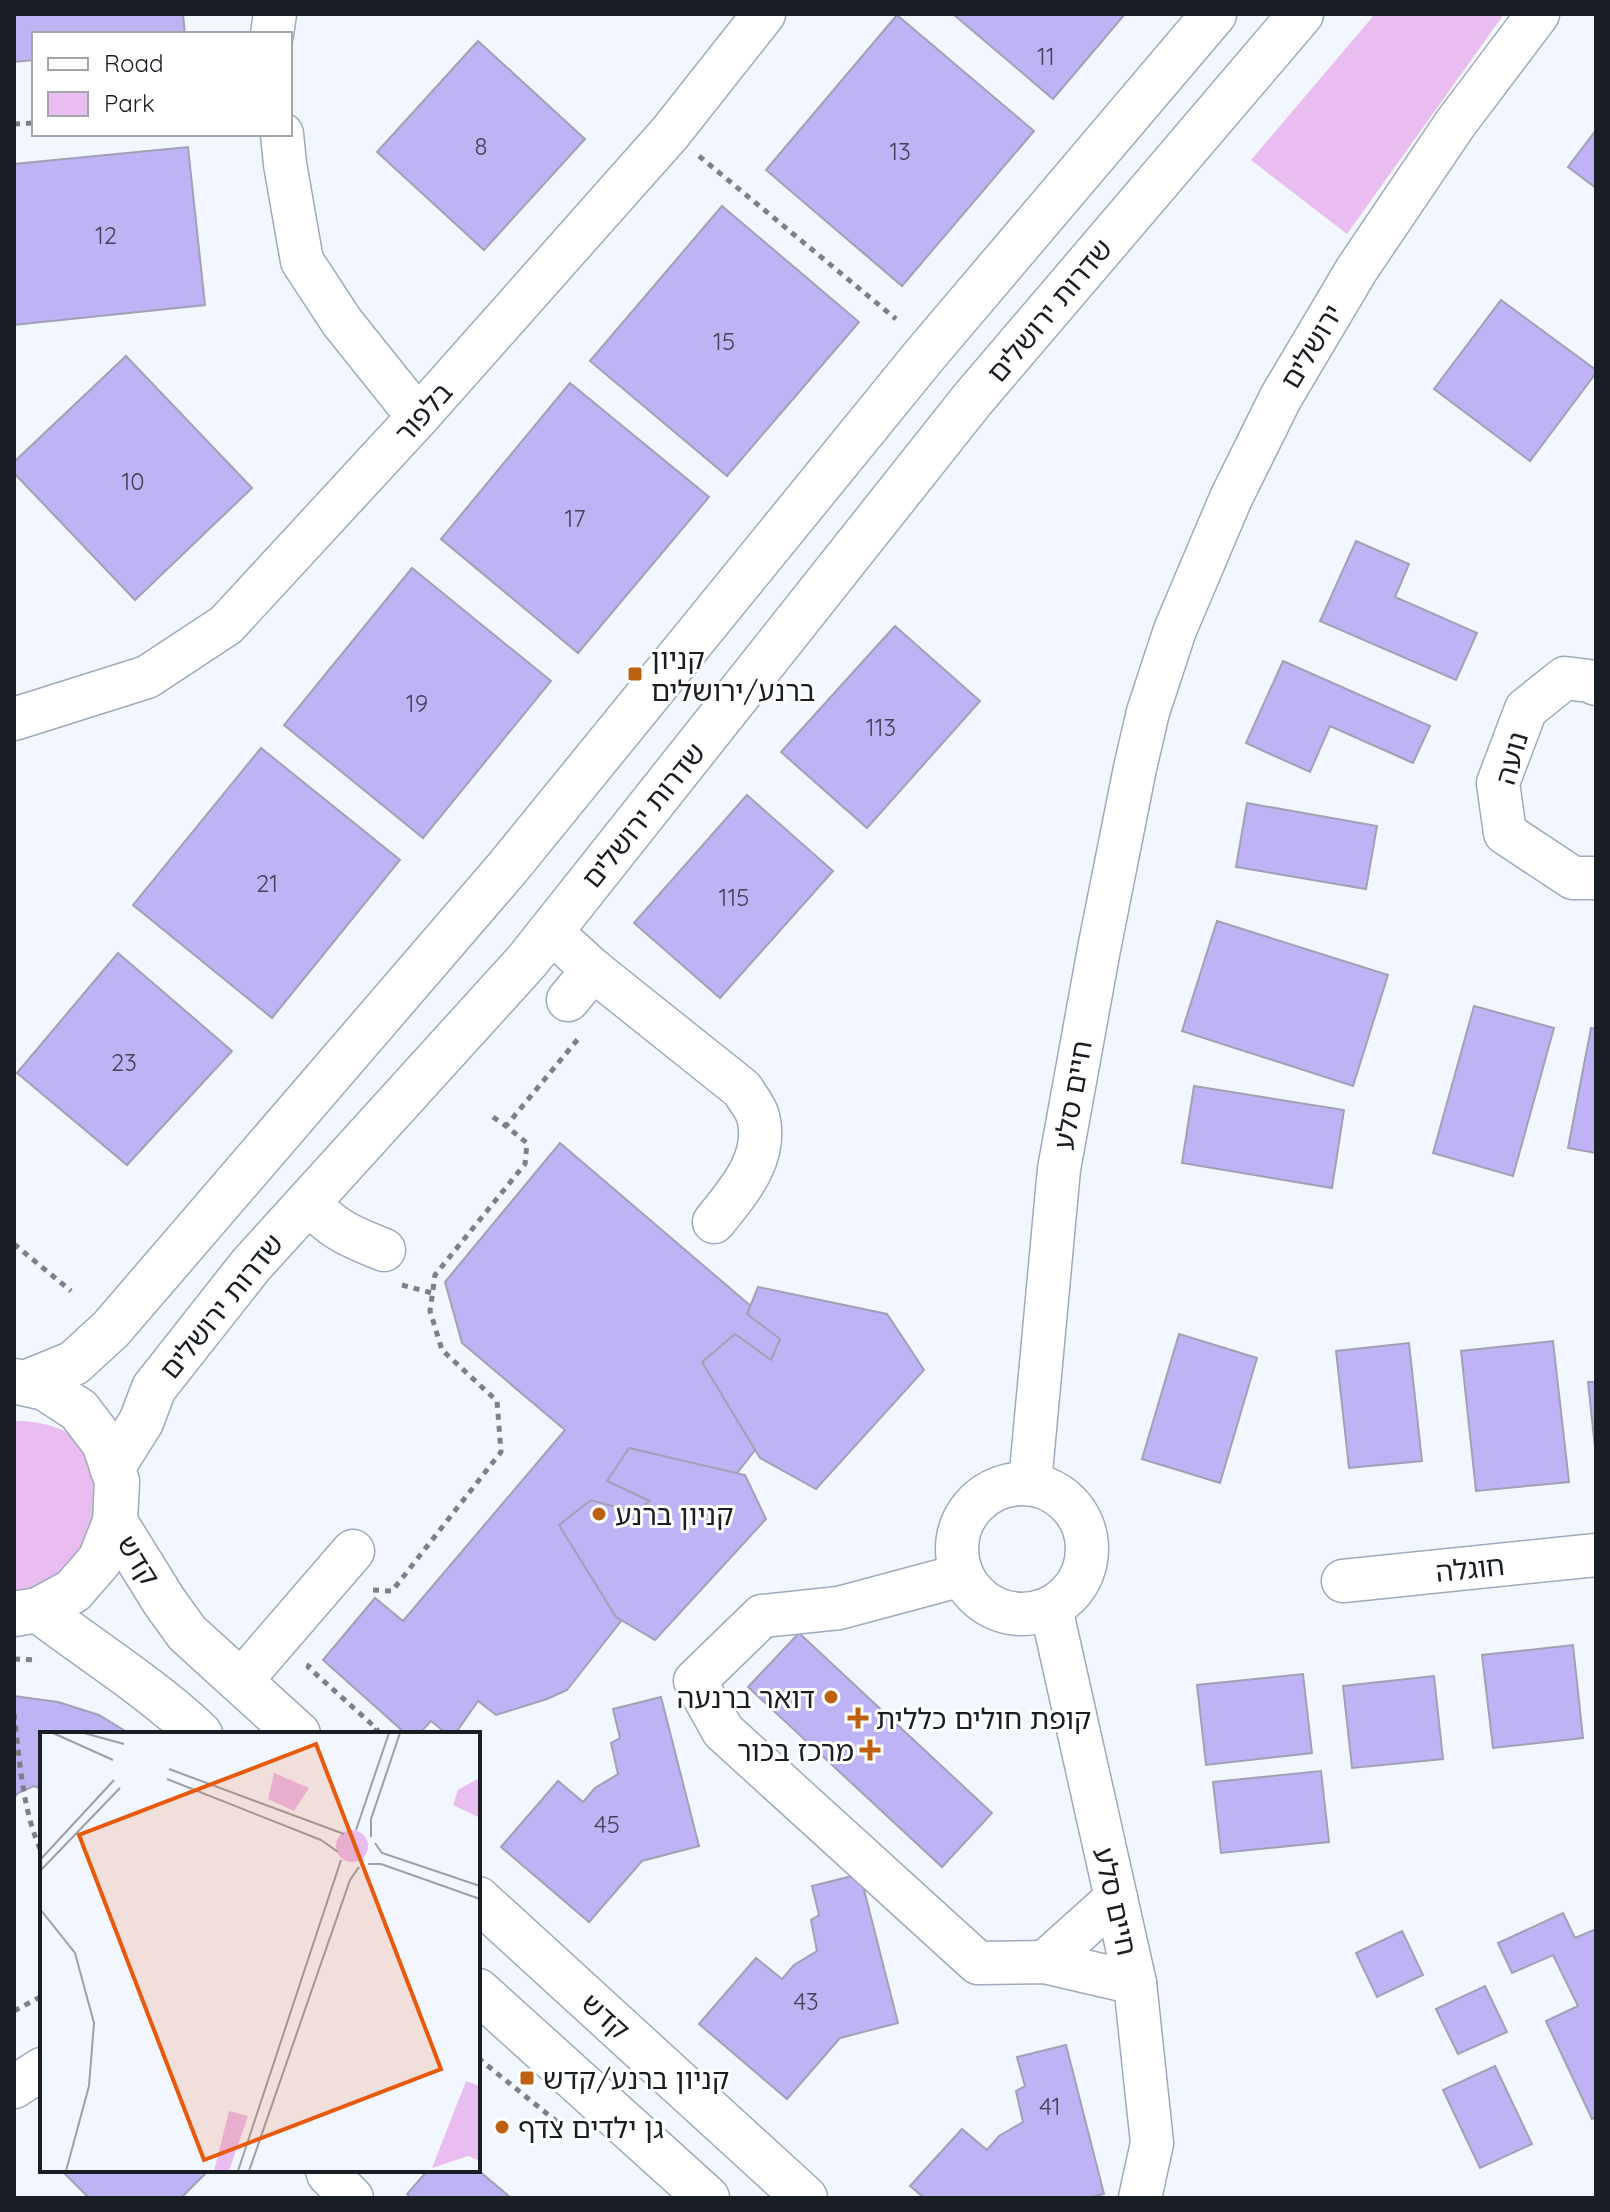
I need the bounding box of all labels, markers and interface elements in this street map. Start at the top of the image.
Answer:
legend [32,32,292,136]
house number: 11 [1037,41,1055,71]
text: Road [104,48,164,78]
text: Park [104,88,155,118]
house number: 8 [475,131,487,161]
house number: 13 [889,136,911,166]
house number: 12 [95,220,117,250]
street label: שדרות ירושלים [979,231,1119,389]
street label: ירושלים [1272,297,1350,395]
house number: 15 [713,326,735,356]
street label: בלפור [387,374,459,450]
house number: 10 [121,466,145,496]
house number: 17 [564,503,586,533]
place label: קניון ברנע/ירושלים [651,641,815,708]
marker: קניון ברנע/ירושלים [626,665,644,683]
house number: 19 [406,688,428,718]
house number: 113 [866,712,896,742]
street label: נועה [1487,728,1535,788]
street label: שדרות ירושלים [574,735,712,895]
house number: 21 [256,868,278,898]
house number: 115 [719,882,749,912]
street label: חיים סלע [1045,1038,1099,1152]
house number: 23 [111,1047,137,1077]
street label: שדרות ירושלים [152,1226,290,1386]
place label: קניון ברנע [615,1497,734,1532]
marker: קניון ברנע [590,1505,608,1523]
street label: קדש [110,1528,168,1592]
street label: חוגלה [1434,1547,1506,1589]
place label: דואר ברנעה [677,1680,815,1715]
marker: דואר ברנעה [822,1688,840,1706]
place label: קופת חולים כללית [876,1701,1091,1736]
marker: קופת חולים כללית [847,1707,869,1729]
inset map [40,1732,480,2172]
place label: מרכז בכור [737,1733,854,1768]
marker: מרכז בכור [861,1741,879,1759]
house number: 45 [594,1809,620,1839]
street label: חיים סלע [1087,1843,1145,1959]
street label: קדש [575,1985,637,2047]
house number: 43 [793,1986,819,2016]
place label: קניון ברנע/קדש [543,2061,729,2096]
marker: קניון ברנע/קדש [518,2069,536,2087]
house number: 41 [1039,2091,1061,2121]
place label: גן ילדים צדף [518,2110,664,2145]
marker: גן ילדים צדף [493,2118,511,2136]

